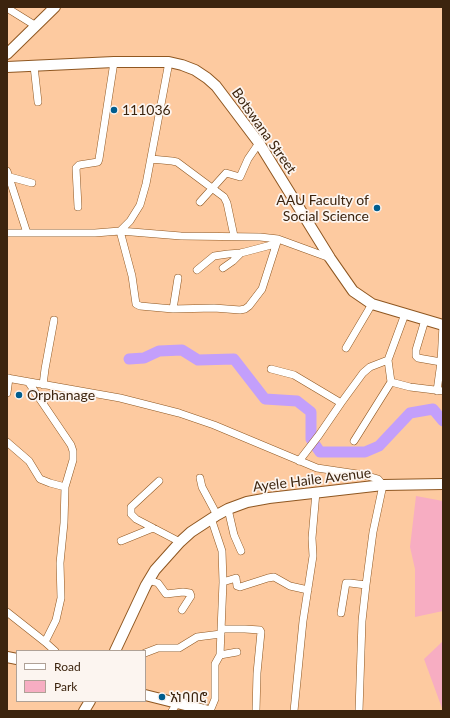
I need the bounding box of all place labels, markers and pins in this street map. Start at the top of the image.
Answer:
place label: 111036 [122,102,171,118]
marker: 111036 [109,105,119,115]
place label: AAU Faculty of Social Science [276,192,369,224]
marker: AAU Faculty of Social Science [372,203,382,213]
place label: Orphanage [27,387,95,403]
marker: Orphanage [14,390,24,400]
place label: አነባበሮ [170,689,207,705]
marker: አነባበሮ [157,692,167,702]

